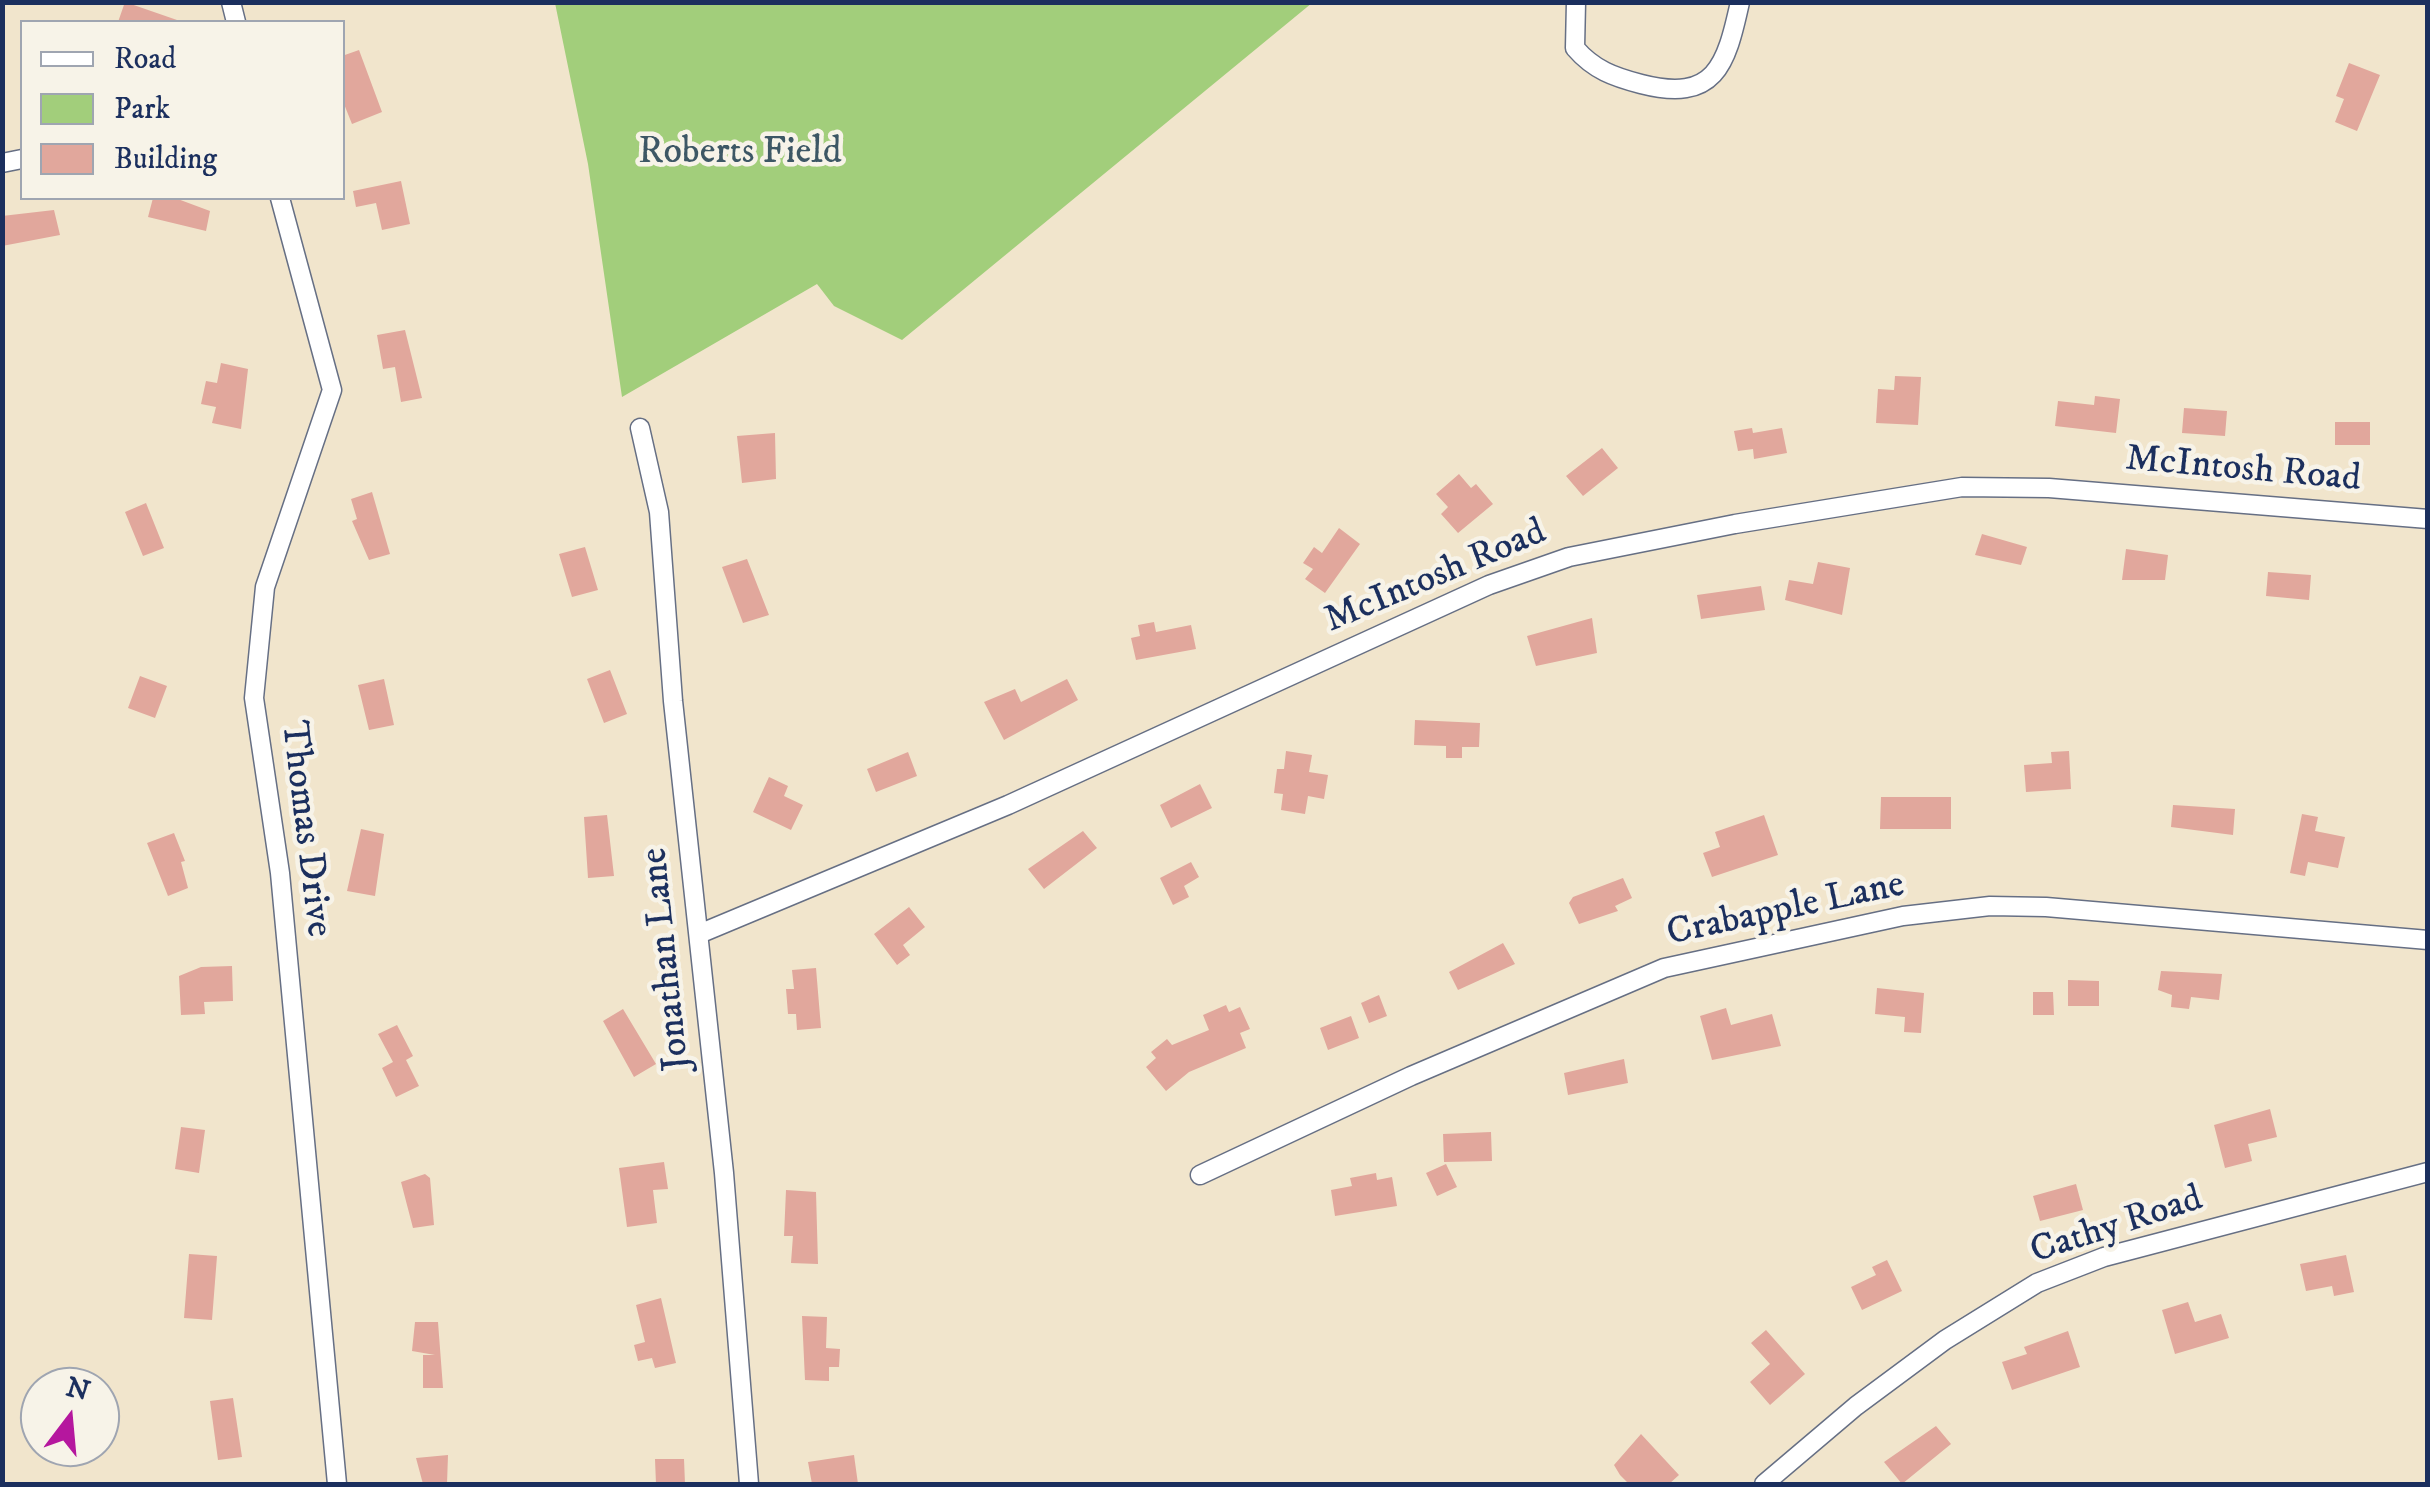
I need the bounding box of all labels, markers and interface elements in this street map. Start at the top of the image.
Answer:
legend [20,20,345,200]
text: Road [114,41,176,78]
text: Park [114,91,170,128]
park label: Roberts Field [638,131,842,177]
text: Building [114,141,217,178]
street label: McIntosh Road [2124,438,2362,504]
street label: McIntosh Road [1319,511,1553,645]
street label: Thomas Drive [268,718,340,940]
street label: Jonathan Lane [634,845,702,1073]
street label: Crabapple Lane [1663,864,1909,958]
street label: Cathy Road [2025,1178,2209,1276]
north arrow [20,1367,120,1467]
text: N [62,1370,94,1410]

